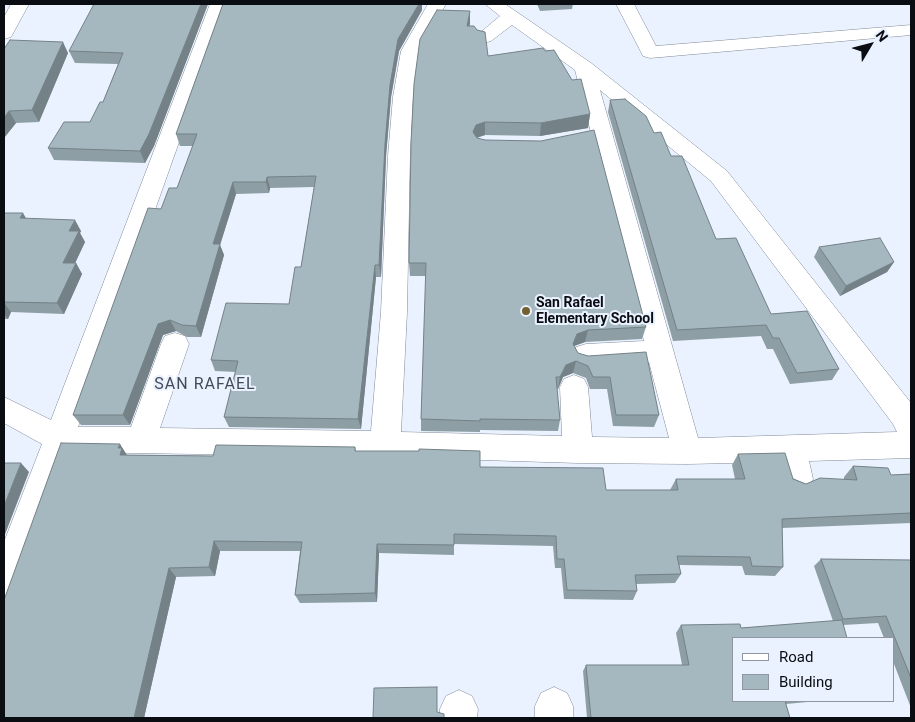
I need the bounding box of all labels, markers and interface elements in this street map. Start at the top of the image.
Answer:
north arrow [845,20,895,70]
text: N [873,27,891,45]
place label: San Rafael Elementary School [536,295,654,328]
marker: San Rafael Elementary School [520,305,532,317]
district label: SAN RAFAEL [153,375,257,395]
legend [732,637,895,702]
text: Road [779,648,813,666]
text: Building [779,673,833,691]

